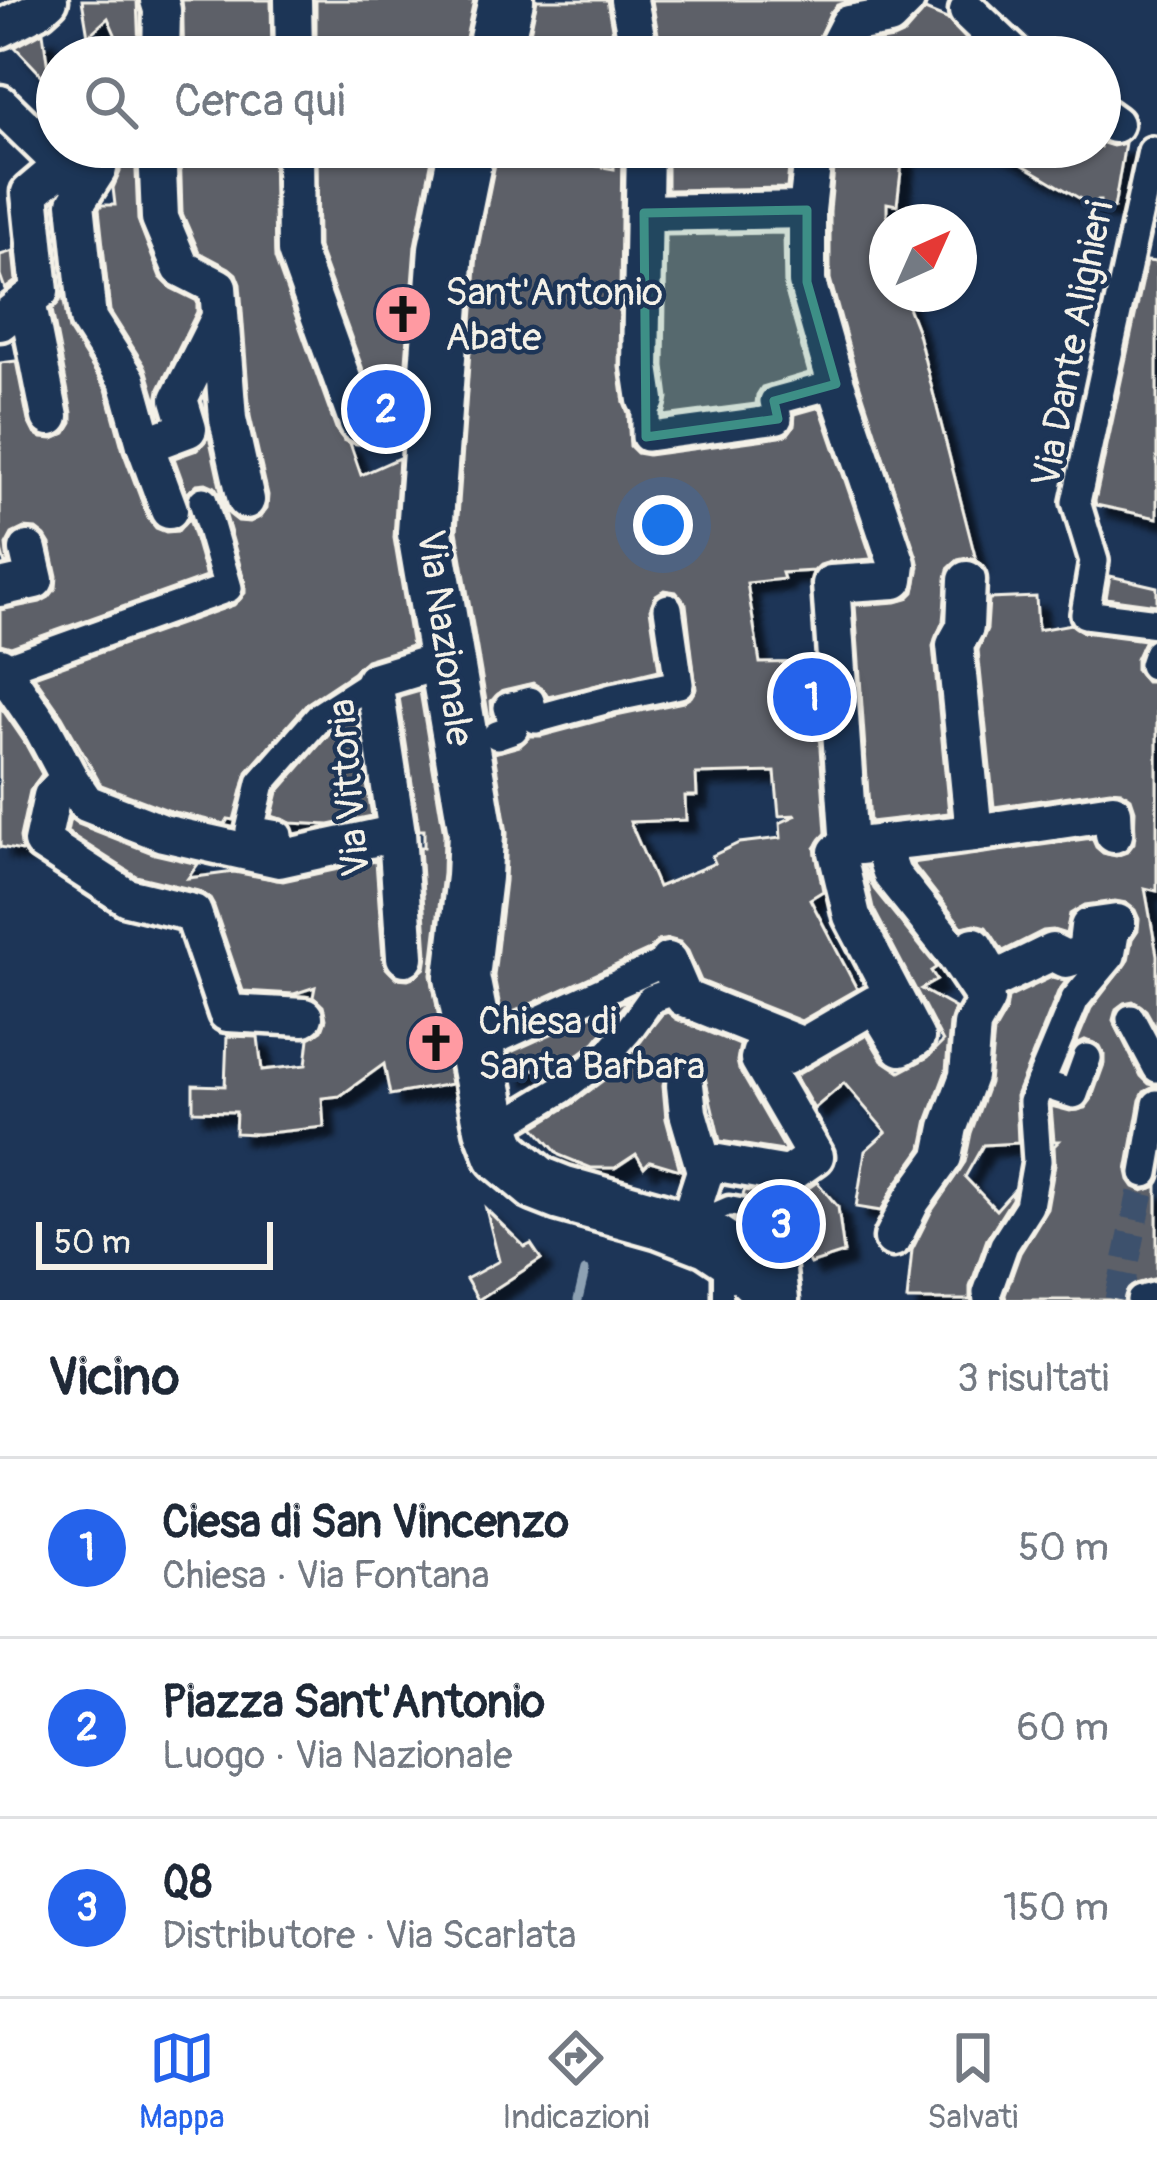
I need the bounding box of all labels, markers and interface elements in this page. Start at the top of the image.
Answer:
search box [36,36,1121,168]
icon: search [78,69,144,135]
text: Cerca qui [174,74,345,130]
street label: Via Dante Alighieri [1021,197,1125,491]
north arrow [869,204,977,312]
place label: Sant'Antonio Abate [445,268,663,362]
church icon: Sant'Antonio Abate [372,283,434,345]
pin: 2 [347,364,425,454]
your location [633,495,693,555]
street label: Via Nazionale [406,527,484,749]
pin: 1 [773,652,851,742]
street label: Via Vittoria [317,697,381,879]
place label: Chiesa di Santa Barbara [478,997,705,1091]
church icon: Chiesa di Santa Barbara [405,1012,467,1074]
pin: 3 [742,1179,820,1269]
scale bar [36,1216,273,1269]
text: 50 m [54,1222,131,1263]
text: Vicino [48,1346,179,1410]
text: 3 risultati [957,1354,1109,1403]
text: Ciesa di San Vincenzo [162,1495,569,1551]
text: 1 [79,1523,95,1572]
text: 50 m [1018,1523,1109,1572]
text: Chiesa · Via Fontana [162,1551,490,1600]
text: Piazza Sant'Antonio [162,1675,545,1731]
text: 2 [76,1703,98,1752]
text: 60 m [1017,1703,1109,1752]
text: Luogo · Via Nazionale [162,1731,513,1780]
text: Q8 [162,1855,212,1911]
text: 3 [76,1883,98,1932]
text: 150 m [1003,1883,1109,1932]
text: Distributore · Via Scarlata [162,1911,576,1960]
tab: Mappa [139,2025,225,2138]
tab: Indicazioni [502,2025,649,2138]
tab: Salvati [927,2025,1018,2138]

